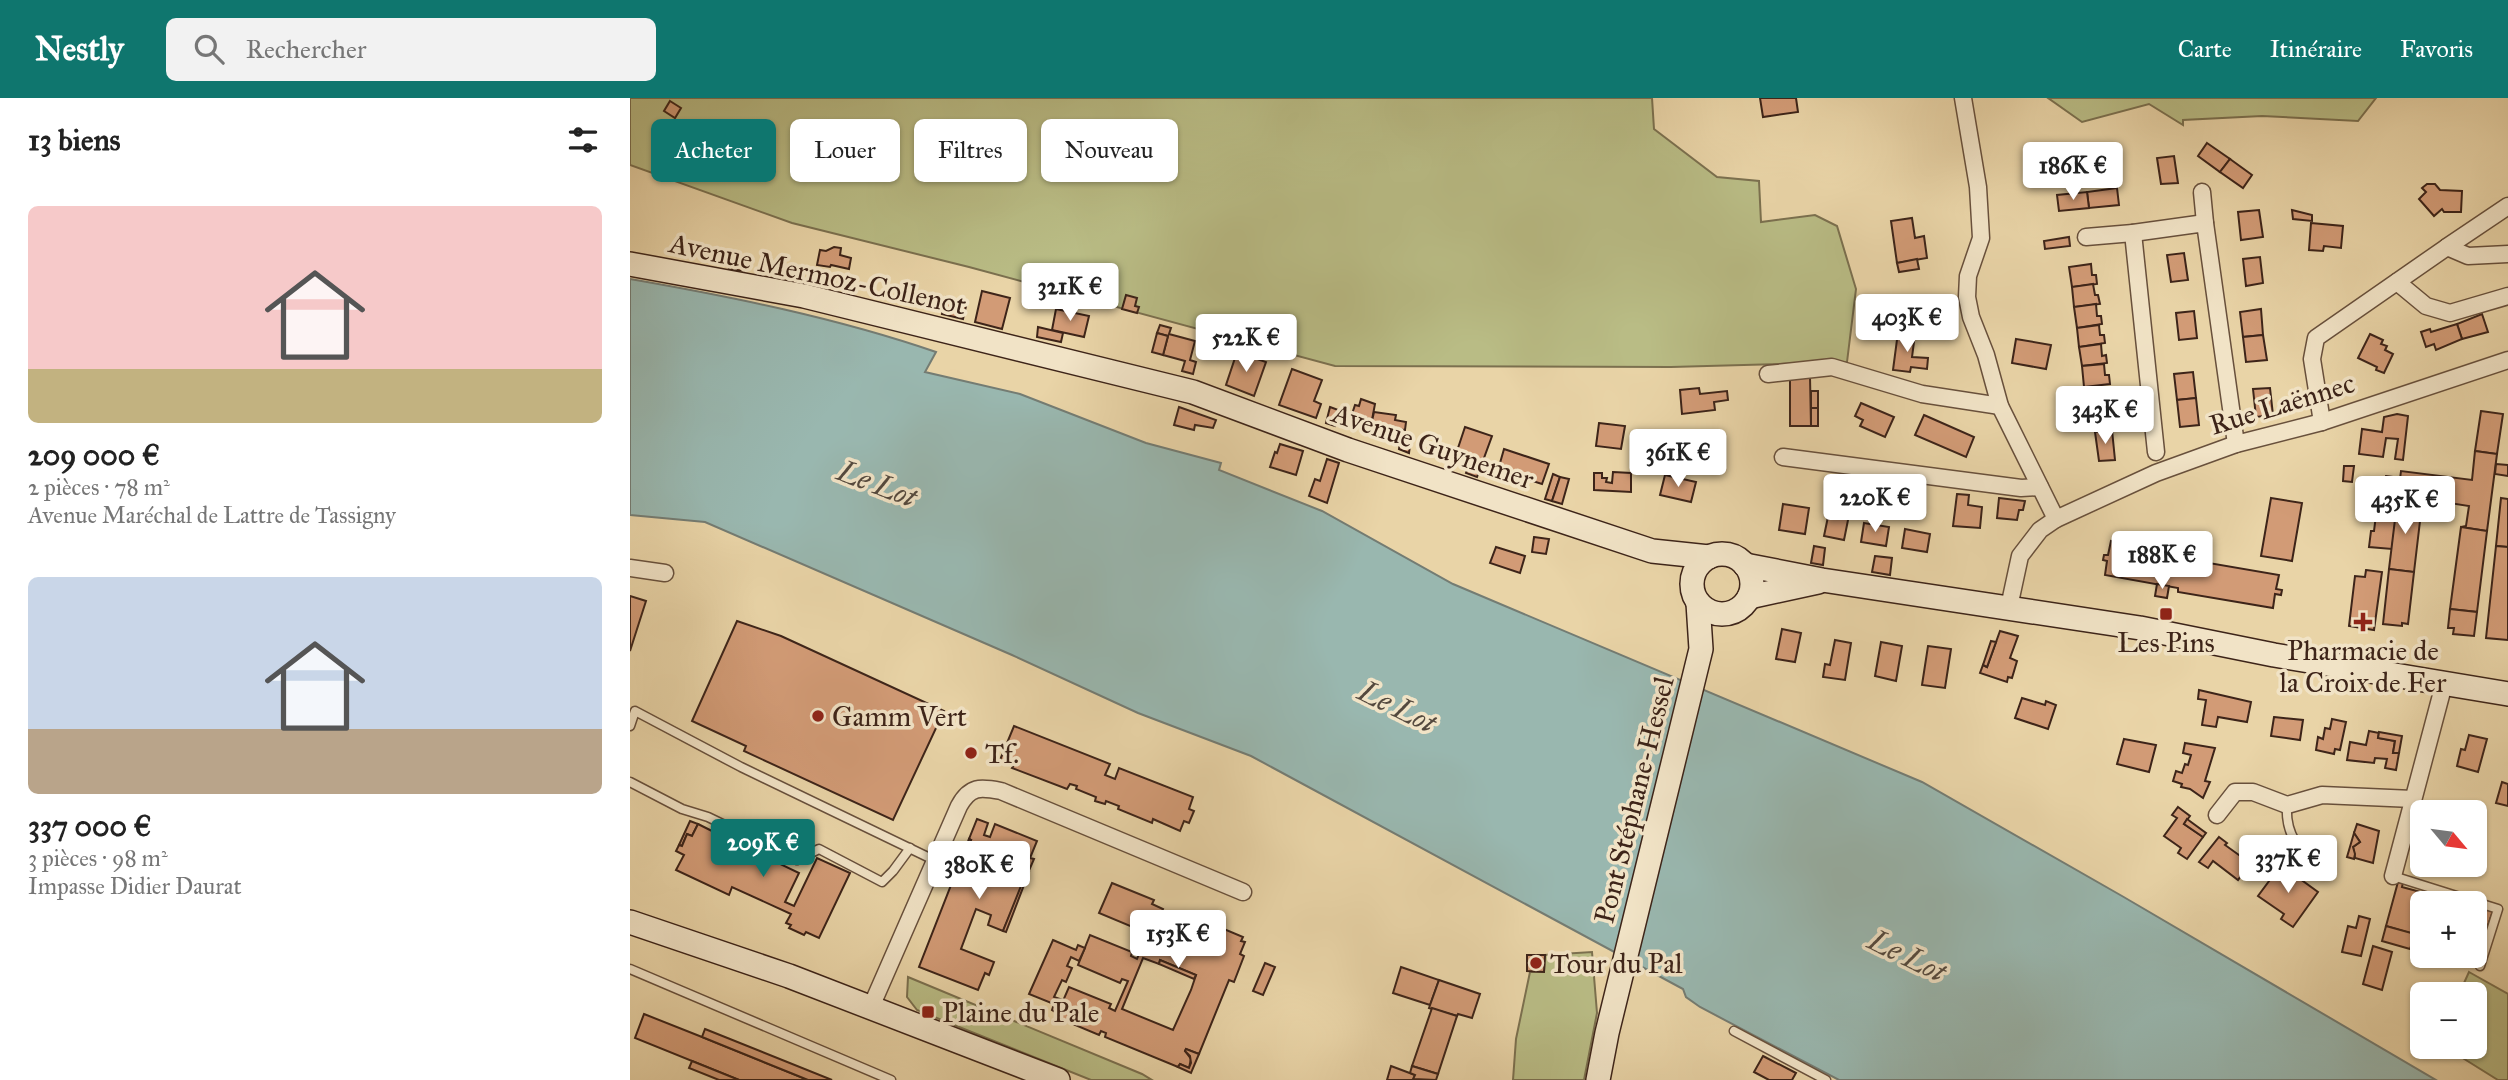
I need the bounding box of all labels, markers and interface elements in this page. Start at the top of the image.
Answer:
search box [166,18,656,81]
text: Nestly [35,29,124,69]
icon: search [190,30,228,68]
text: Rechercher [246,33,367,65]
text: Carte [2178,34,2232,64]
text: Itinéraire [2270,34,2362,64]
text: Favoris [2400,34,2473,64]
chip: Acheter [651,119,776,182]
chip: Louer [790,119,900,182]
chip: Filtres [914,119,1027,182]
chip: Nouveau [1041,119,1178,182]
icon: filters [564,121,602,159]
text: 13 biens [28,122,121,158]
pin: 186K € [2016,142,2130,202]
text: 186K € [2039,151,2107,179]
street label: Avenue Mermoz-Collenot [665,225,970,323]
icon: home [252,252,378,378]
pin: 321K € [1013,264,1127,323]
text: 321K € [1038,272,1102,300]
pin: 403K € [1850,294,1964,354]
text: 403K € [1872,303,1942,331]
pin: 522K € [1189,314,1303,374]
text: 522K € [1212,323,1280,351]
street label: Rue Laënnec [2205,365,2359,443]
pin: 343K € [2048,386,2162,446]
street label: Avenue Guynemer [1327,395,1539,497]
text: 343K € [2072,395,2138,423]
pin: 361K € [1621,430,1735,489]
text: 209 000 € [28,437,160,473]
text: 361K € [1645,438,1711,466]
water label: Le Lot [831,452,923,516]
text: 2 pièces · 78 m² [28,473,170,501]
pin: 220K € [1818,474,1932,534]
pin: 435K € [2348,476,2462,536]
text: 220K € [1839,483,1911,511]
text: 435K € [2371,485,2439,513]
text: Avenue Maréchal de Lattre de Tassigny [28,501,396,529]
pin: 188K € [2105,532,2219,591]
text: 188K € [2128,540,2196,568]
marker: Les Pins [2158,606,2174,622]
marker: Pharmacie de la Croix de Fer [2355,614,2371,630]
icon: home [252,623,378,749]
place label: Les Pins [2117,625,2215,660]
place label: Pharmacie de la Croix de Fer [2280,633,2447,700]
water label: Le Lot [1351,672,1443,742]
street label: Pont Stéphane-Hessel [1586,673,1682,927]
place label: Gamm Vert [832,699,967,734]
marker: Gamm Vert [810,708,826,724]
place label: Tf. [985,736,1019,771]
marker: Tf. [963,745,979,761]
north arrow [2410,800,2487,877]
map controls [2410,800,2487,1059]
text: 337 000 € [28,808,152,844]
pin: 209K € [706,820,820,879]
text: 209K € [727,828,799,856]
pin: 337K € [2231,836,2345,895]
pin: 380K € [922,842,1036,901]
text: 3 pièces · 98 m² [28,844,168,872]
text: 337K € [2255,844,2321,872]
text: 380K € [944,850,1014,878]
text: Impasse Didier Daurat [28,872,242,900]
button: + [2410,891,2487,968]
pin: 153K € [1121,910,1235,970]
text: 153K € [1146,919,1210,947]
water label: Le Lot [1861,921,1953,991]
place label: Tour du Pal [1550,946,1683,981]
marker: Tour du Pal [1528,955,1544,971]
button: − [2410,982,2487,1059]
place label: Plaine du Pale [942,995,1099,1030]
marker: Plaine du Pale [920,1004,936,1020]

